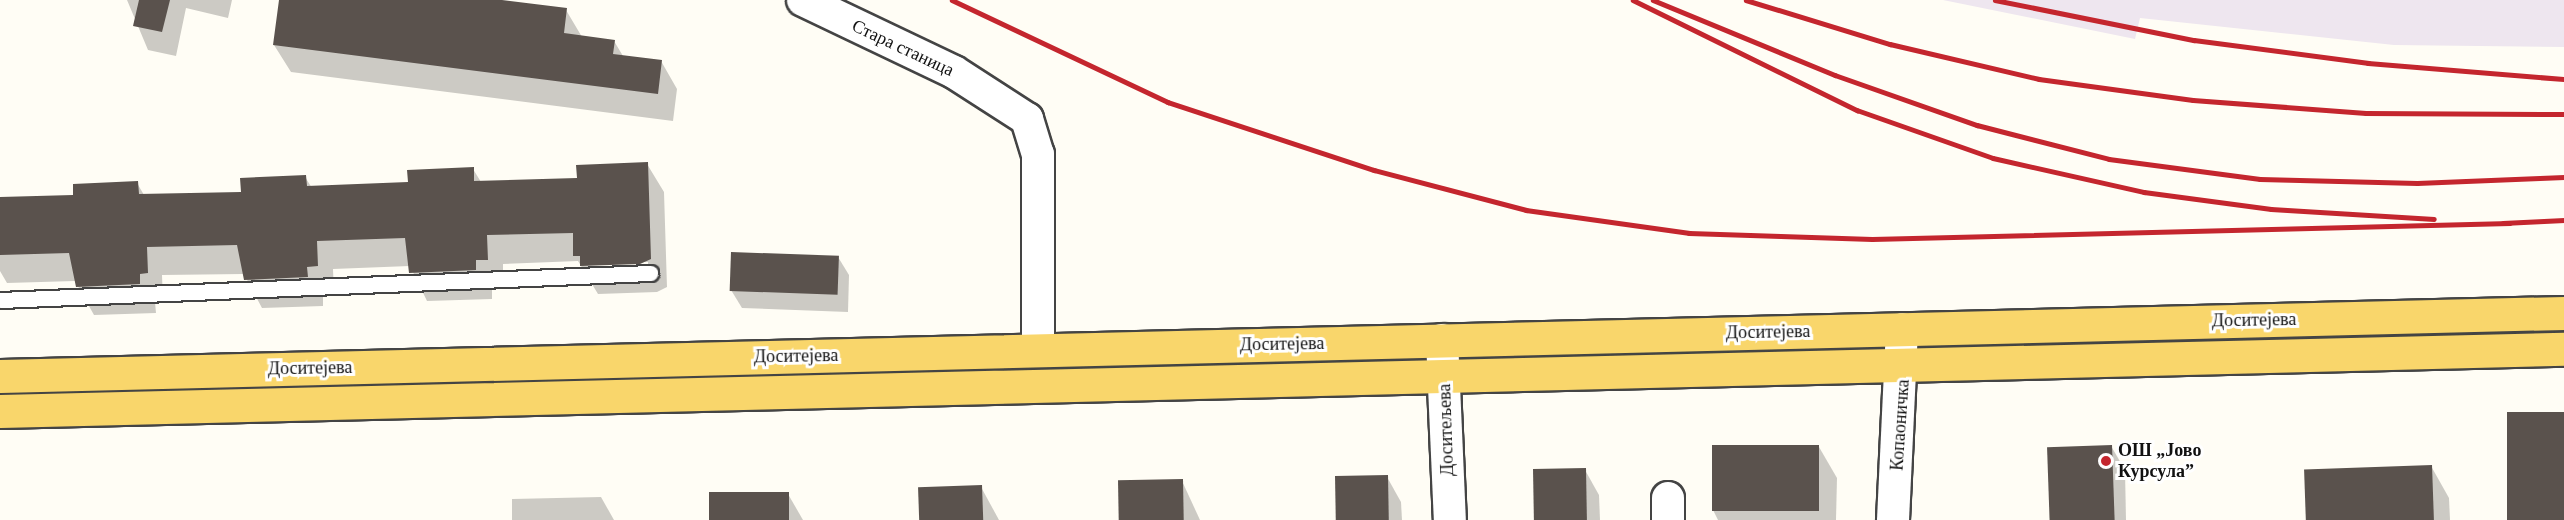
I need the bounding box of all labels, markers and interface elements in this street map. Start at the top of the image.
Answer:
street label: Стара станица [848,15,958,81]
street label: Доситејева [2212,308,2296,332]
street label: Доситејева [1726,320,1810,344]
street label: Доситејева [1240,332,1324,356]
street label: Доситејева [754,344,838,368]
street label: Доситејева [268,356,352,380]
street label: Копаоничка [1886,379,1914,471]
street label: Доситељева [1434,383,1458,477]
place label: ОШ „Јово Курсула” [2118,440,2201,482]
marker: ОШ „Јово Курсула” [2099,454,2113,468]

